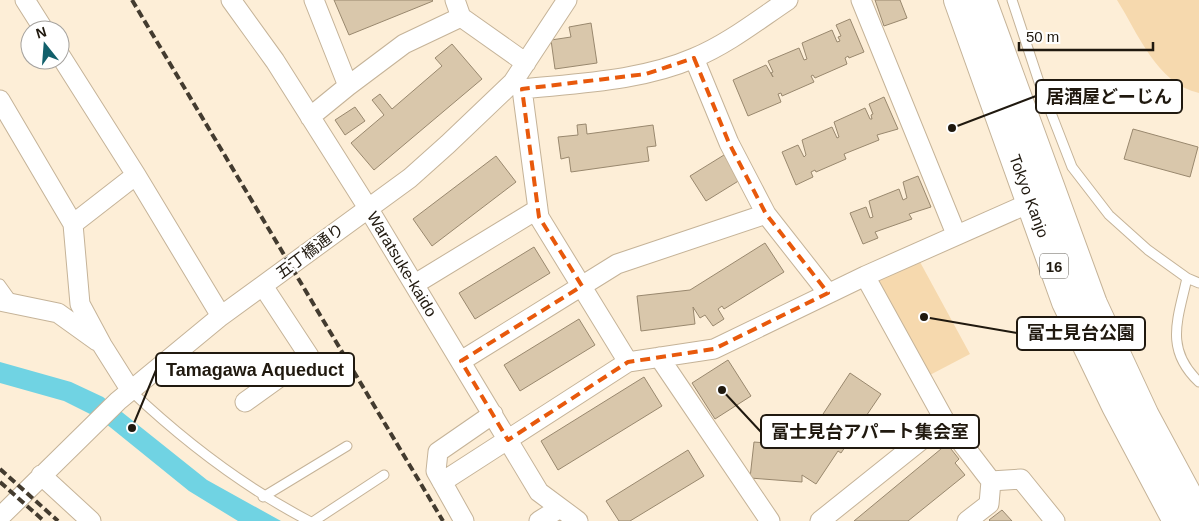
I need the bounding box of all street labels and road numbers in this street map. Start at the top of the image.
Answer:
street label: Tokyo Kanjo [1006,152,1052,240]
street label: Waratsuke-kaido [364,208,440,320]
street label: 五丁橋通り [273,220,347,282]
road number: 16 [1040,254,1068,278]

